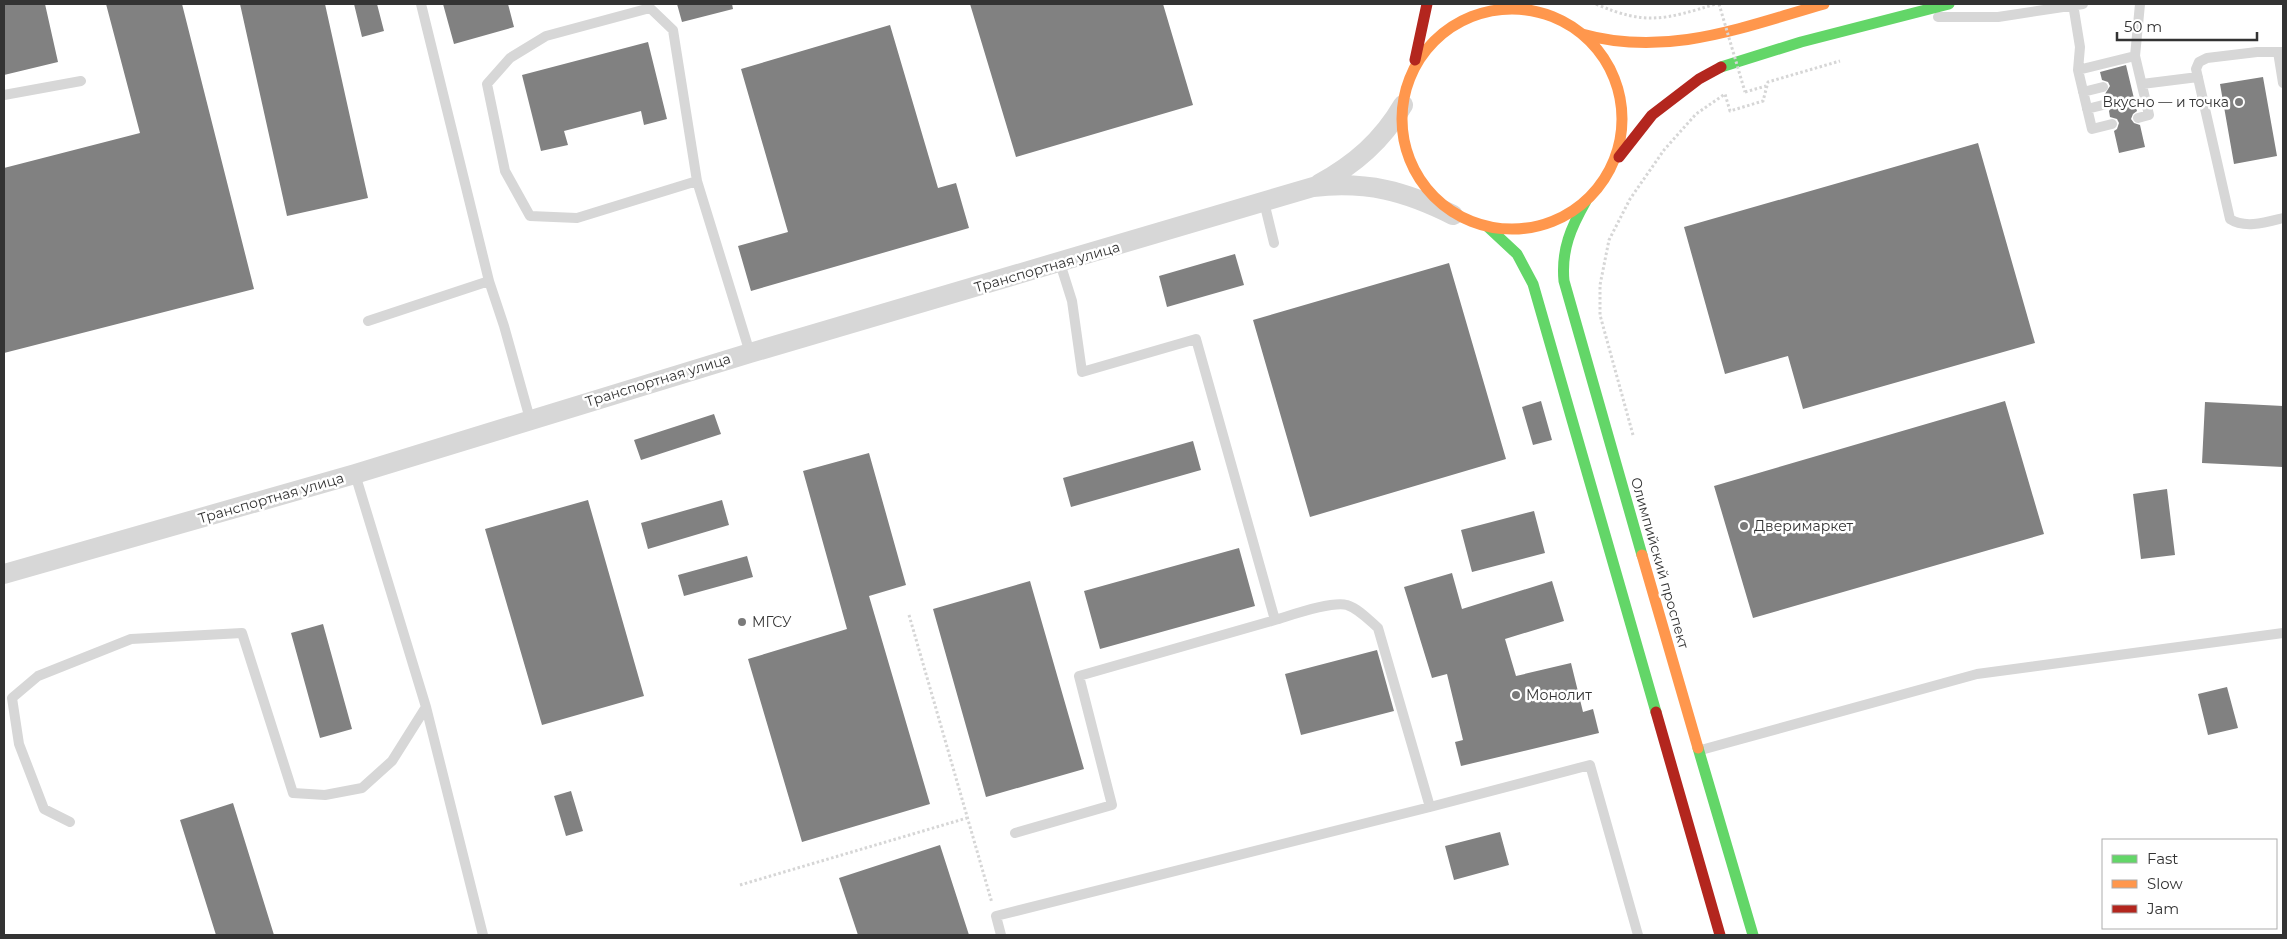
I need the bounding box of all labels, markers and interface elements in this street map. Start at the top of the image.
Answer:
scale bar [2117,10,2257,42]
text: 50 m [2124,17,2162,36]
place label: Вкусно — и точка [2102,93,2229,111]
marker: Вкусно — и точка [2233,96,2245,108]
street label: Транспортная улица [972,238,1122,296]
street label: Транспортная улица [583,349,733,411]
street label: Транспортная улица [196,469,346,527]
street label: Олимпийский проспект [1627,475,1693,651]
place label: Дверимаркет [1754,517,1854,535]
marker: Дверимаркет [1738,520,1750,532]
place label: МГСУ [752,613,792,631]
marker: МГСУ [736,616,748,628]
place label: Монолит [1526,686,1592,704]
marker: Монолит [1510,689,1522,701]
legend [2102,839,2277,929]
text: Fast [2147,849,2178,868]
text: Slow [2147,874,2183,893]
text: Jam [2146,899,2179,918]

